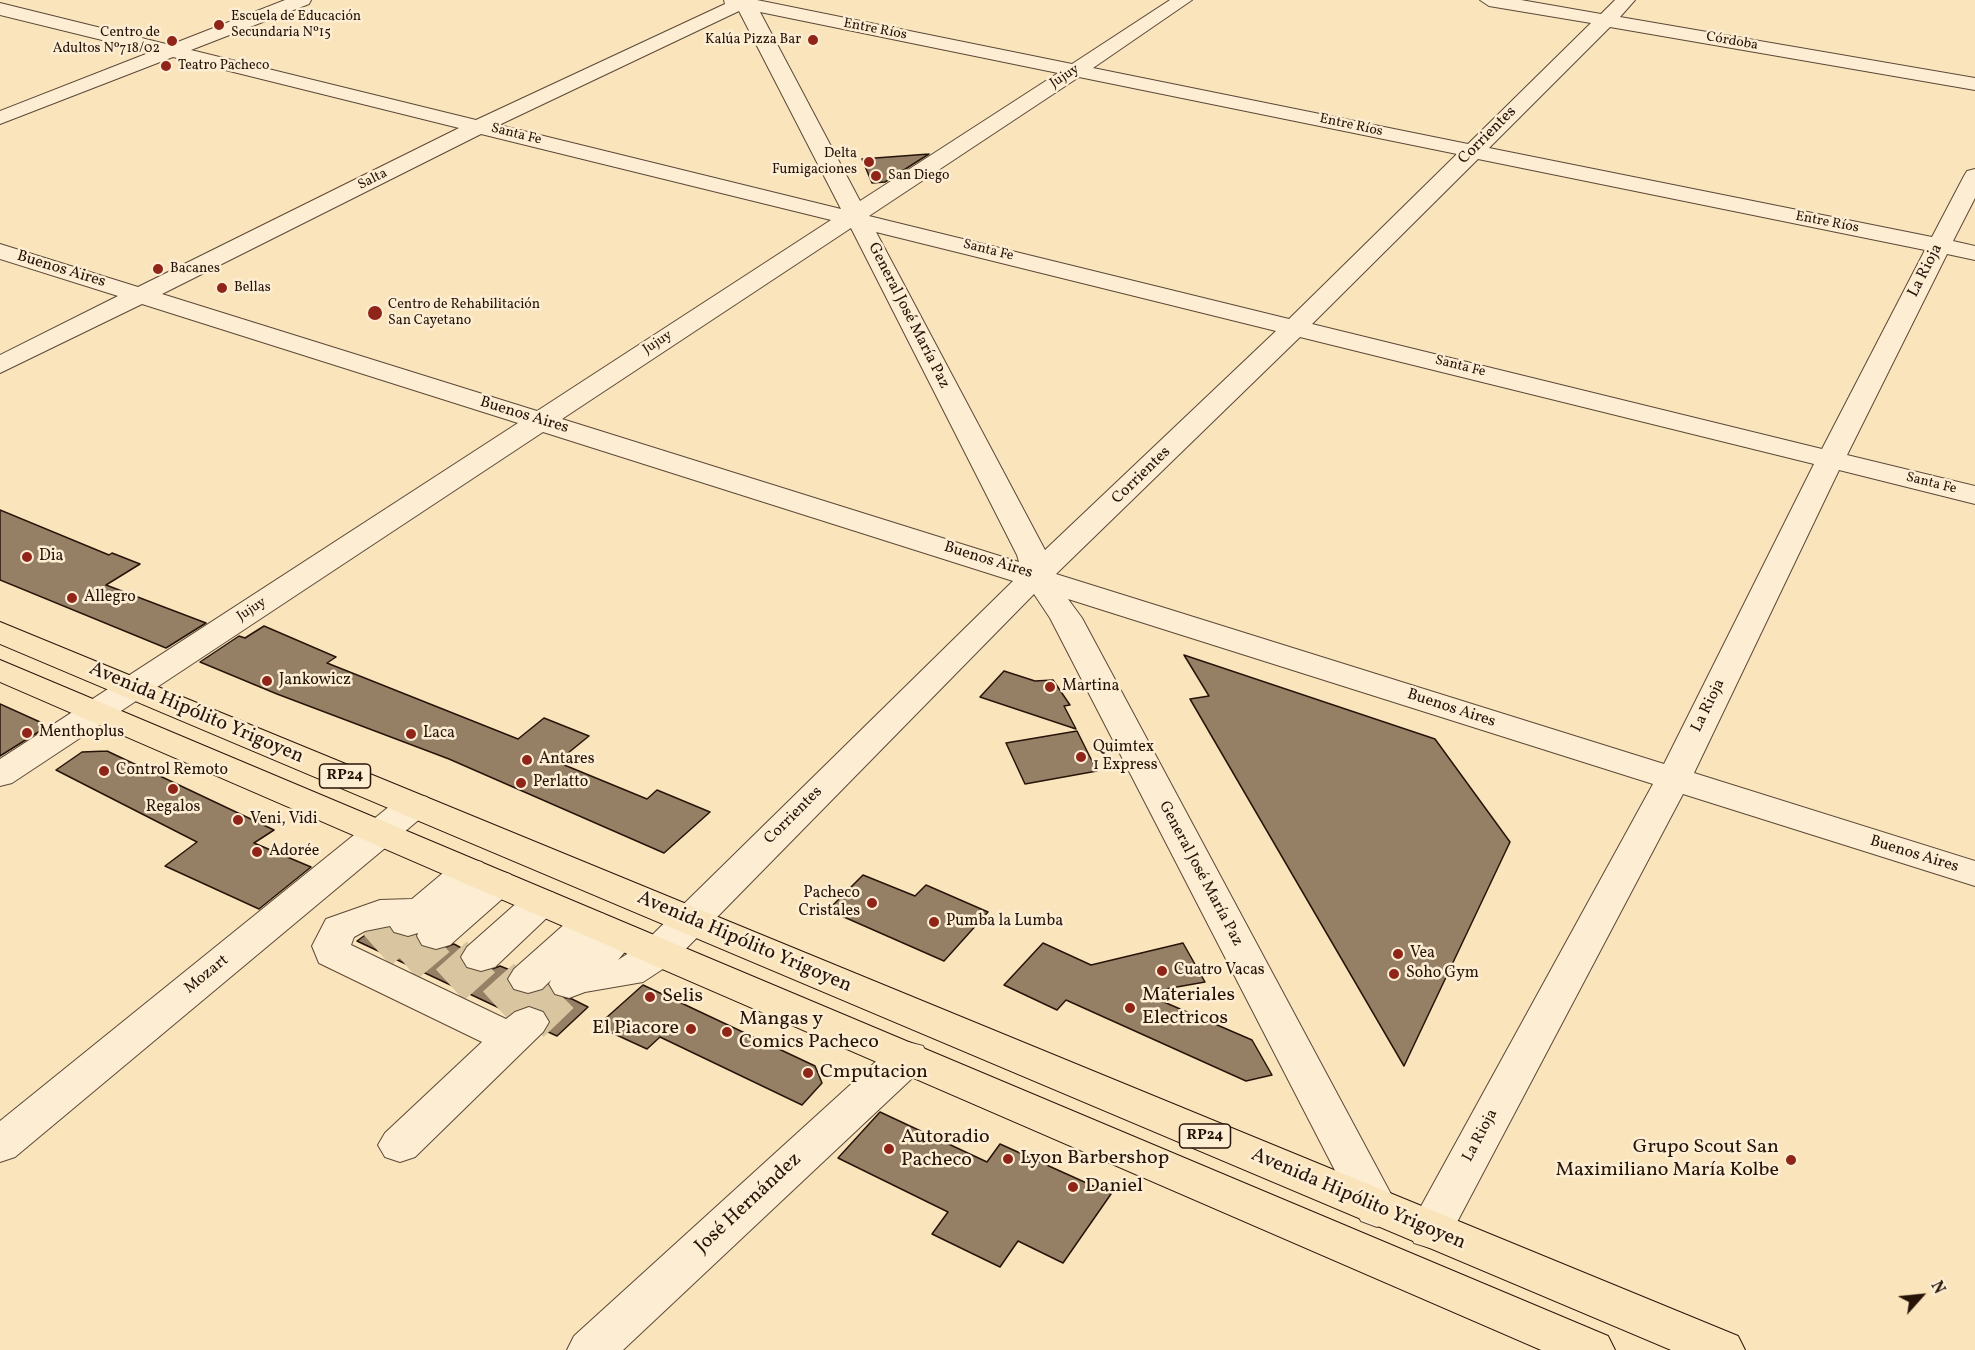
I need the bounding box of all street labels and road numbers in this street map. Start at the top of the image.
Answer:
street label: Entre Ríos [842,16,908,44]
street label: Córdoba [1705,29,1759,55]
street label: Jujuy [1047,61,1083,93]
street label: Corrientes [1455,103,1521,169]
street label: Entre Ríos [1318,111,1384,141]
street label: Santa Fe [489,121,543,149]
street label: Salta [355,166,391,194]
street label: Entre Ríos [1794,209,1860,237]
street label: Santa Fe [961,237,1015,265]
street label: General José María Paz [863,240,953,392]
street label: La Rioja [1905,241,1947,301]
street label: Buenos Aires [14,247,108,293]
street label: Jujuy [640,327,676,359]
street label: Santa Fe [1433,353,1487,381]
street label: Buenos Aires [477,393,571,439]
street label: Corrientes [1109,443,1175,509]
street label: Santa Fe [1904,470,1958,498]
street label: Buenos Aires [941,538,1035,584]
street label: Jujuy [234,594,270,626]
street label: Avenida Hipólito Yrigoyen [85,658,307,770]
street label: La Rioja [1688,676,1730,736]
street label: Buenos Aires [1404,686,1498,732]
road number: RP24 [320,764,370,788]
street label: Corrientes [761,783,827,849]
street label: General José María Paz [1154,798,1246,950]
street label: Buenos Aires [1867,832,1961,878]
street label: Avenida Hipólito Yrigoyen [633,887,855,999]
street label: Mozart [181,951,233,999]
street label: La Rioja [1459,1106,1503,1166]
road number: RP24 [1180,1124,1230,1148]
street label: Avenida Hipólito Yrigoyen [1247,1144,1469,1256]
street label: José Hernández [691,1149,807,1259]

